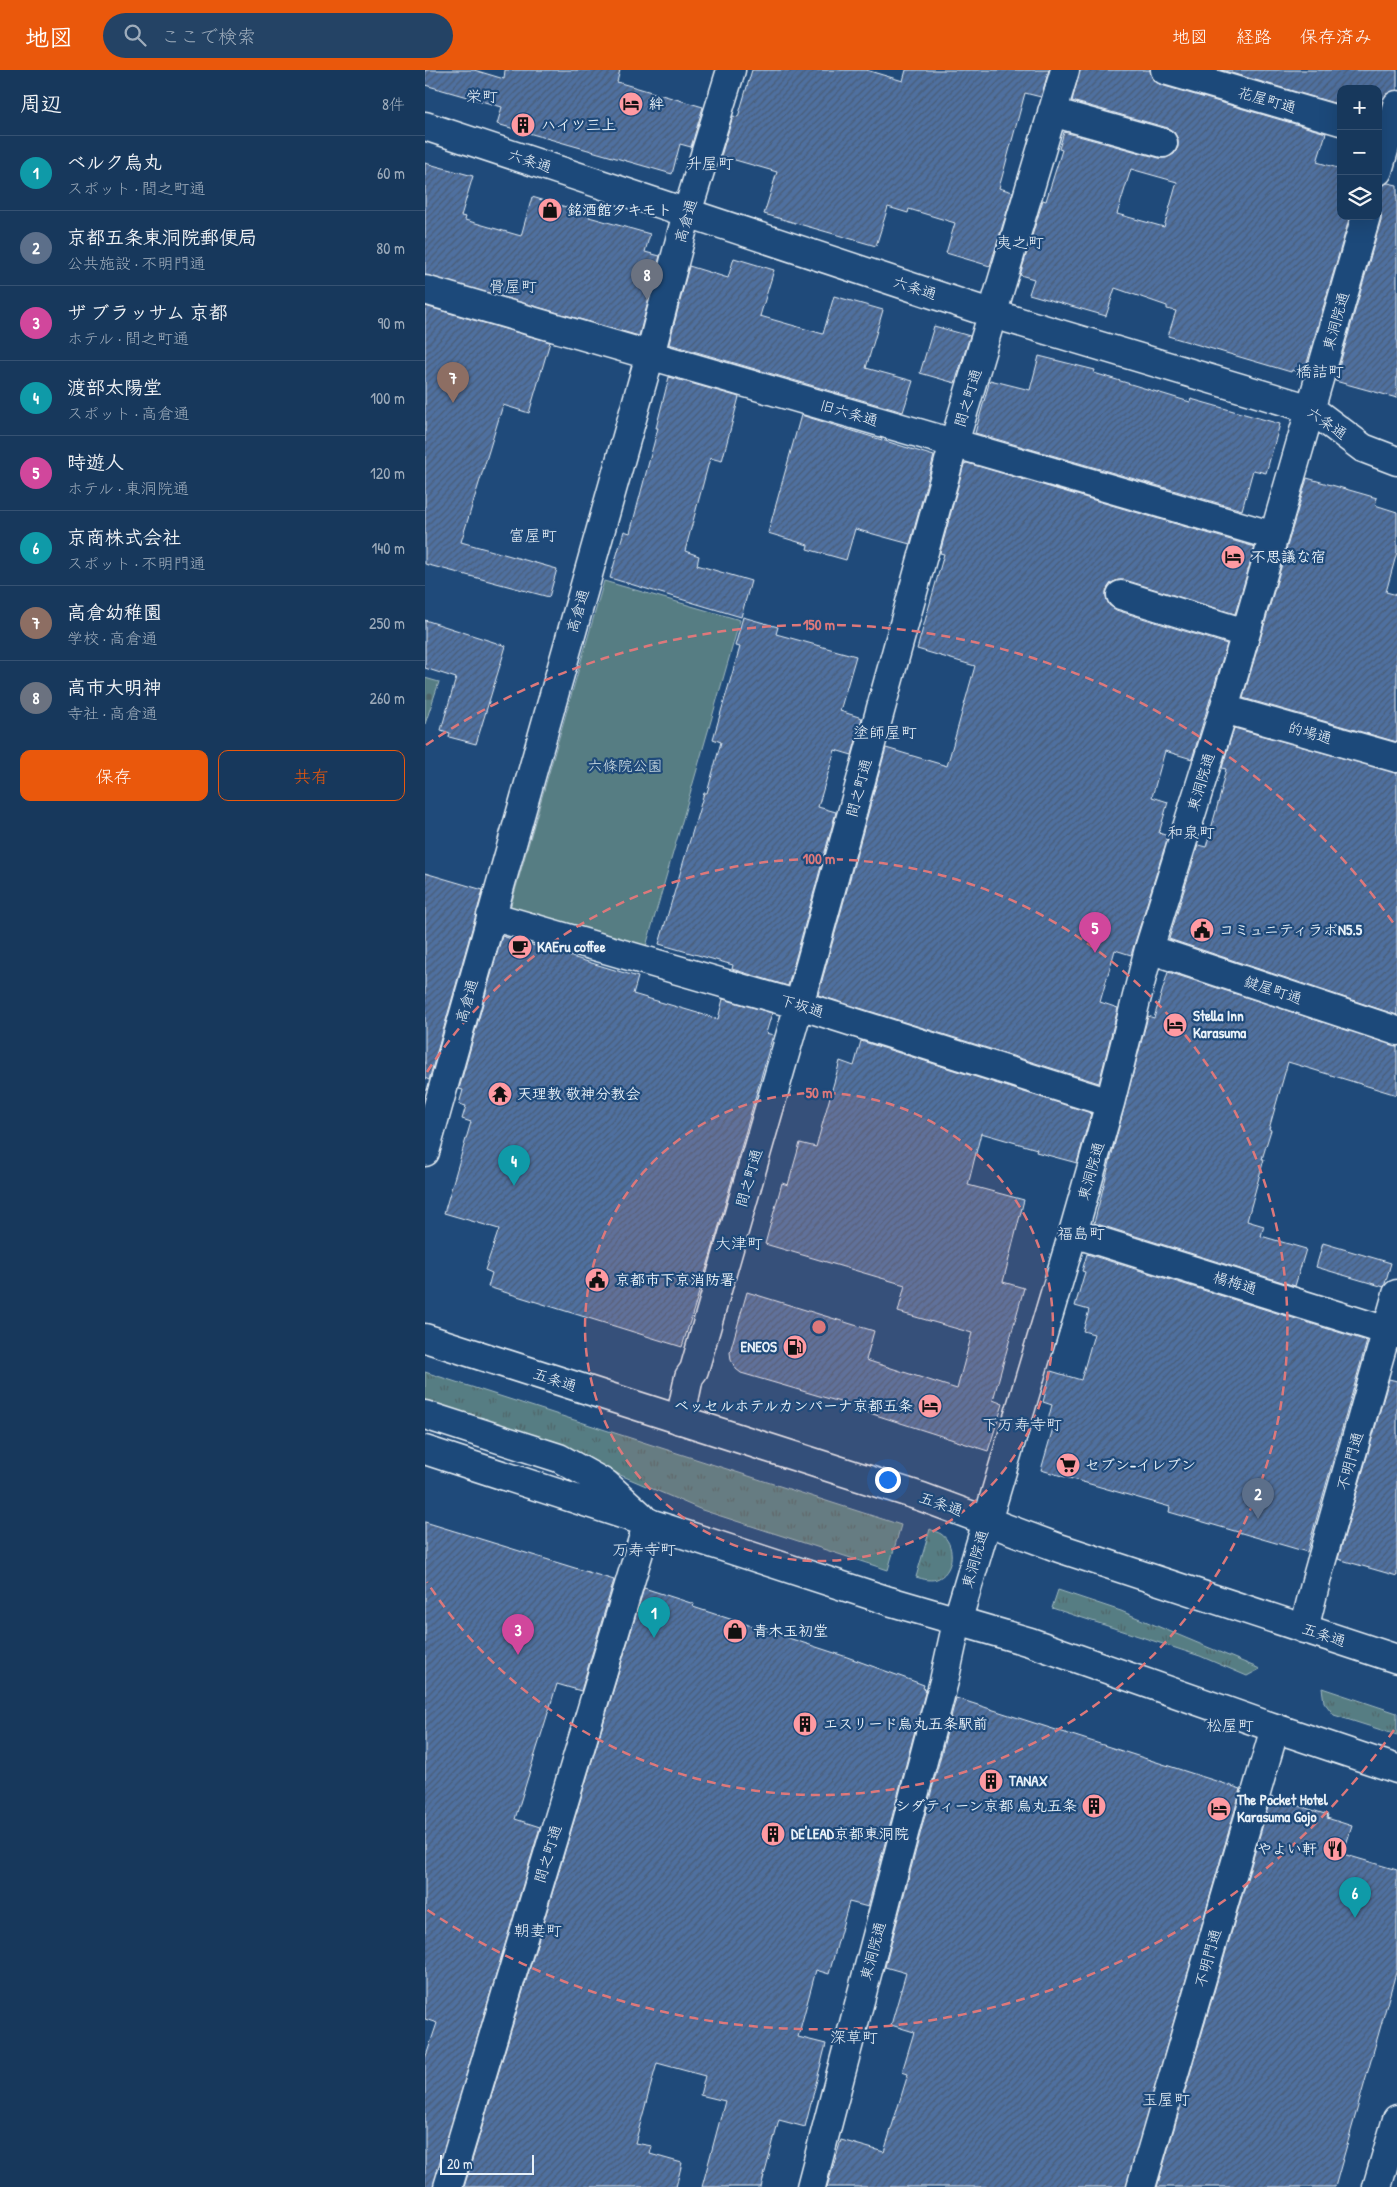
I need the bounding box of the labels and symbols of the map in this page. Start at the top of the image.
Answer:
street label: 花屋町通 [1235,81,1299,118]
district label: 栄町 [466,85,498,107]
hotel icon: 絆 [618,91,644,117]
place label: 絆 [649,93,664,114]
building icon: ハイツ三上 [510,112,536,138]
place label: ハイツ三上 [541,114,616,135]
street label: 六条通 [506,144,555,177]
district label: 升屋町 [686,152,734,174]
street label: 高倉通 [669,196,702,245]
shop icon: 銘酒館タキモト [537,197,563,223]
place label: 銘酒館タキモト [567,199,672,220]
district label: 夷之町 [996,231,1044,253]
pin: 8 [631,259,663,300]
street label: 六条通 [891,271,940,304]
district label: 骨屋町 [489,275,537,297]
street label: 東洞院通 [1317,289,1354,353]
district label: 橋詰町 [1296,360,1344,382]
pin: 7 [437,362,469,403]
street label: 間之町通 [949,366,986,430]
street label: 旧六条通 [817,394,881,431]
street label: 六条通 [1303,401,1352,444]
district label: 富屋町 [509,524,557,546]
hotel icon: 不思議な宿 [1220,544,1246,570]
place label: 不思議な宿 [1251,546,1326,567]
street label: 高倉通 [561,586,594,635]
text: 150 m [803,614,835,635]
street label: 的場通 [1286,716,1335,749]
district label: 塗師屋町 [853,721,917,743]
street label: 東洞院通 [1182,750,1219,814]
park label: 六條院公園 [587,755,663,776]
street label: 間之町通 [841,756,876,820]
district label: 和泉町 [1167,821,1215,843]
text: 100 m [803,848,835,869]
pin: 5 [1079,912,1111,953]
public building icon: コミュニティラボN5.5 [1189,917,1215,943]
place label: コミュニティラボN5.5 [1219,919,1363,940]
cafe icon: KAEru coffee [507,934,533,960]
place label: KAEru coffee [537,936,606,957]
street label: 鍵屋町通 [1241,970,1305,1009]
street label: 高倉通 [450,976,483,1025]
street label: 下坂通 [778,989,827,1022]
place label: Stella Inn Karasuma [1193,1005,1246,1043]
hotel icon: Stella Inn Karasuma [1162,1012,1188,1038]
temple icon: 天理教 敬神分教会 [487,1081,513,1107]
text: 50 m [806,1082,832,1103]
place label: 天理教 敬神分教会 [517,1083,640,1104]
street label: 東洞院通 [1072,1139,1109,1203]
pin: 4 [498,1145,530,1186]
street label: 間之町通 [730,1146,767,1210]
district label: 福島町 [1057,1222,1105,1244]
district label: 大津町 [715,1232,763,1254]
street label: 楊梅通 [1211,1266,1260,1299]
public building icon: 京都市下京消防署 [584,1267,610,1293]
place label: 京都市下京消防署 [615,1269,735,1290]
centre of rings [810,1318,828,1336]
fuel station icon: ENEOS [782,1334,808,1360]
place label: ENEOS [741,1336,777,1357]
street label: 五条通 [531,1363,580,1396]
hotel icon: ベッセルホテルカンパーナ京都五条 [917,1393,943,1419]
place label: ベッセルホテルカンパーナ京都五条 [674,1395,913,1416]
district label: 下万寿寺町 [982,1413,1062,1435]
street label: 不明門通 [1331,1429,1368,1493]
supermarket icon: セブン-イレブン [1055,1452,1081,1478]
place label: セブン-イレブン [1085,1454,1196,1475]
your location [875,1467,901,1493]
pin: 2 [1242,1478,1274,1519]
street label: 五条通 [916,1486,966,1521]
street label: 東洞院通 [956,1527,993,1591]
district label: 万寿寺町 [612,1538,676,1560]
pin: 1 [638,1597,670,1638]
pin: 3 [502,1614,534,1655]
shop icon: 青木玉初堂 [722,1618,748,1644]
street label: 五条通 [1300,1618,1349,1651]
place label: 青木玉初堂 [753,1620,828,1641]
building icon: エスリード烏丸五条駅前 [792,1711,818,1737]
place label: エスリード烏丸五条駅前 [823,1713,988,1734]
district label: 松屋町 [1206,1714,1254,1736]
building icon: TANAX [978,1768,1004,1794]
place label: TANAX [1008,1770,1048,1791]
place label: The Pocket Hotel Karasuma Gojo [1236,1789,1329,1827]
building icon: シダティーン京都 烏丸五条 [1081,1793,1107,1819]
place label: シダティーン京都 烏丸五条 [895,1795,1077,1816]
hotel icon: The Pocket Hotel Karasuma Gojo [1206,1796,1232,1822]
building icon: DE'LEAD京都東洞院 [760,1821,786,1847]
street label: 間之町通 [529,1822,566,1886]
place label: DE'LEAD京都東洞院 [791,1823,909,1844]
restaurant icon: やよい軒 [1322,1836,1348,1862]
place label: やよい軒 [1257,1838,1317,1859]
pin: 6 [1339,1877,1371,1918]
district label: 朝妻町 [514,1919,562,1941]
street label: 東洞院通 [855,1919,890,1983]
street label: 不明門通 [1189,1926,1226,1990]
district label: 深草町 [830,2026,878,2048]
district label: 玉屋町 [1142,2088,1190,2110]
scale bar [440,2152,534,2175]

